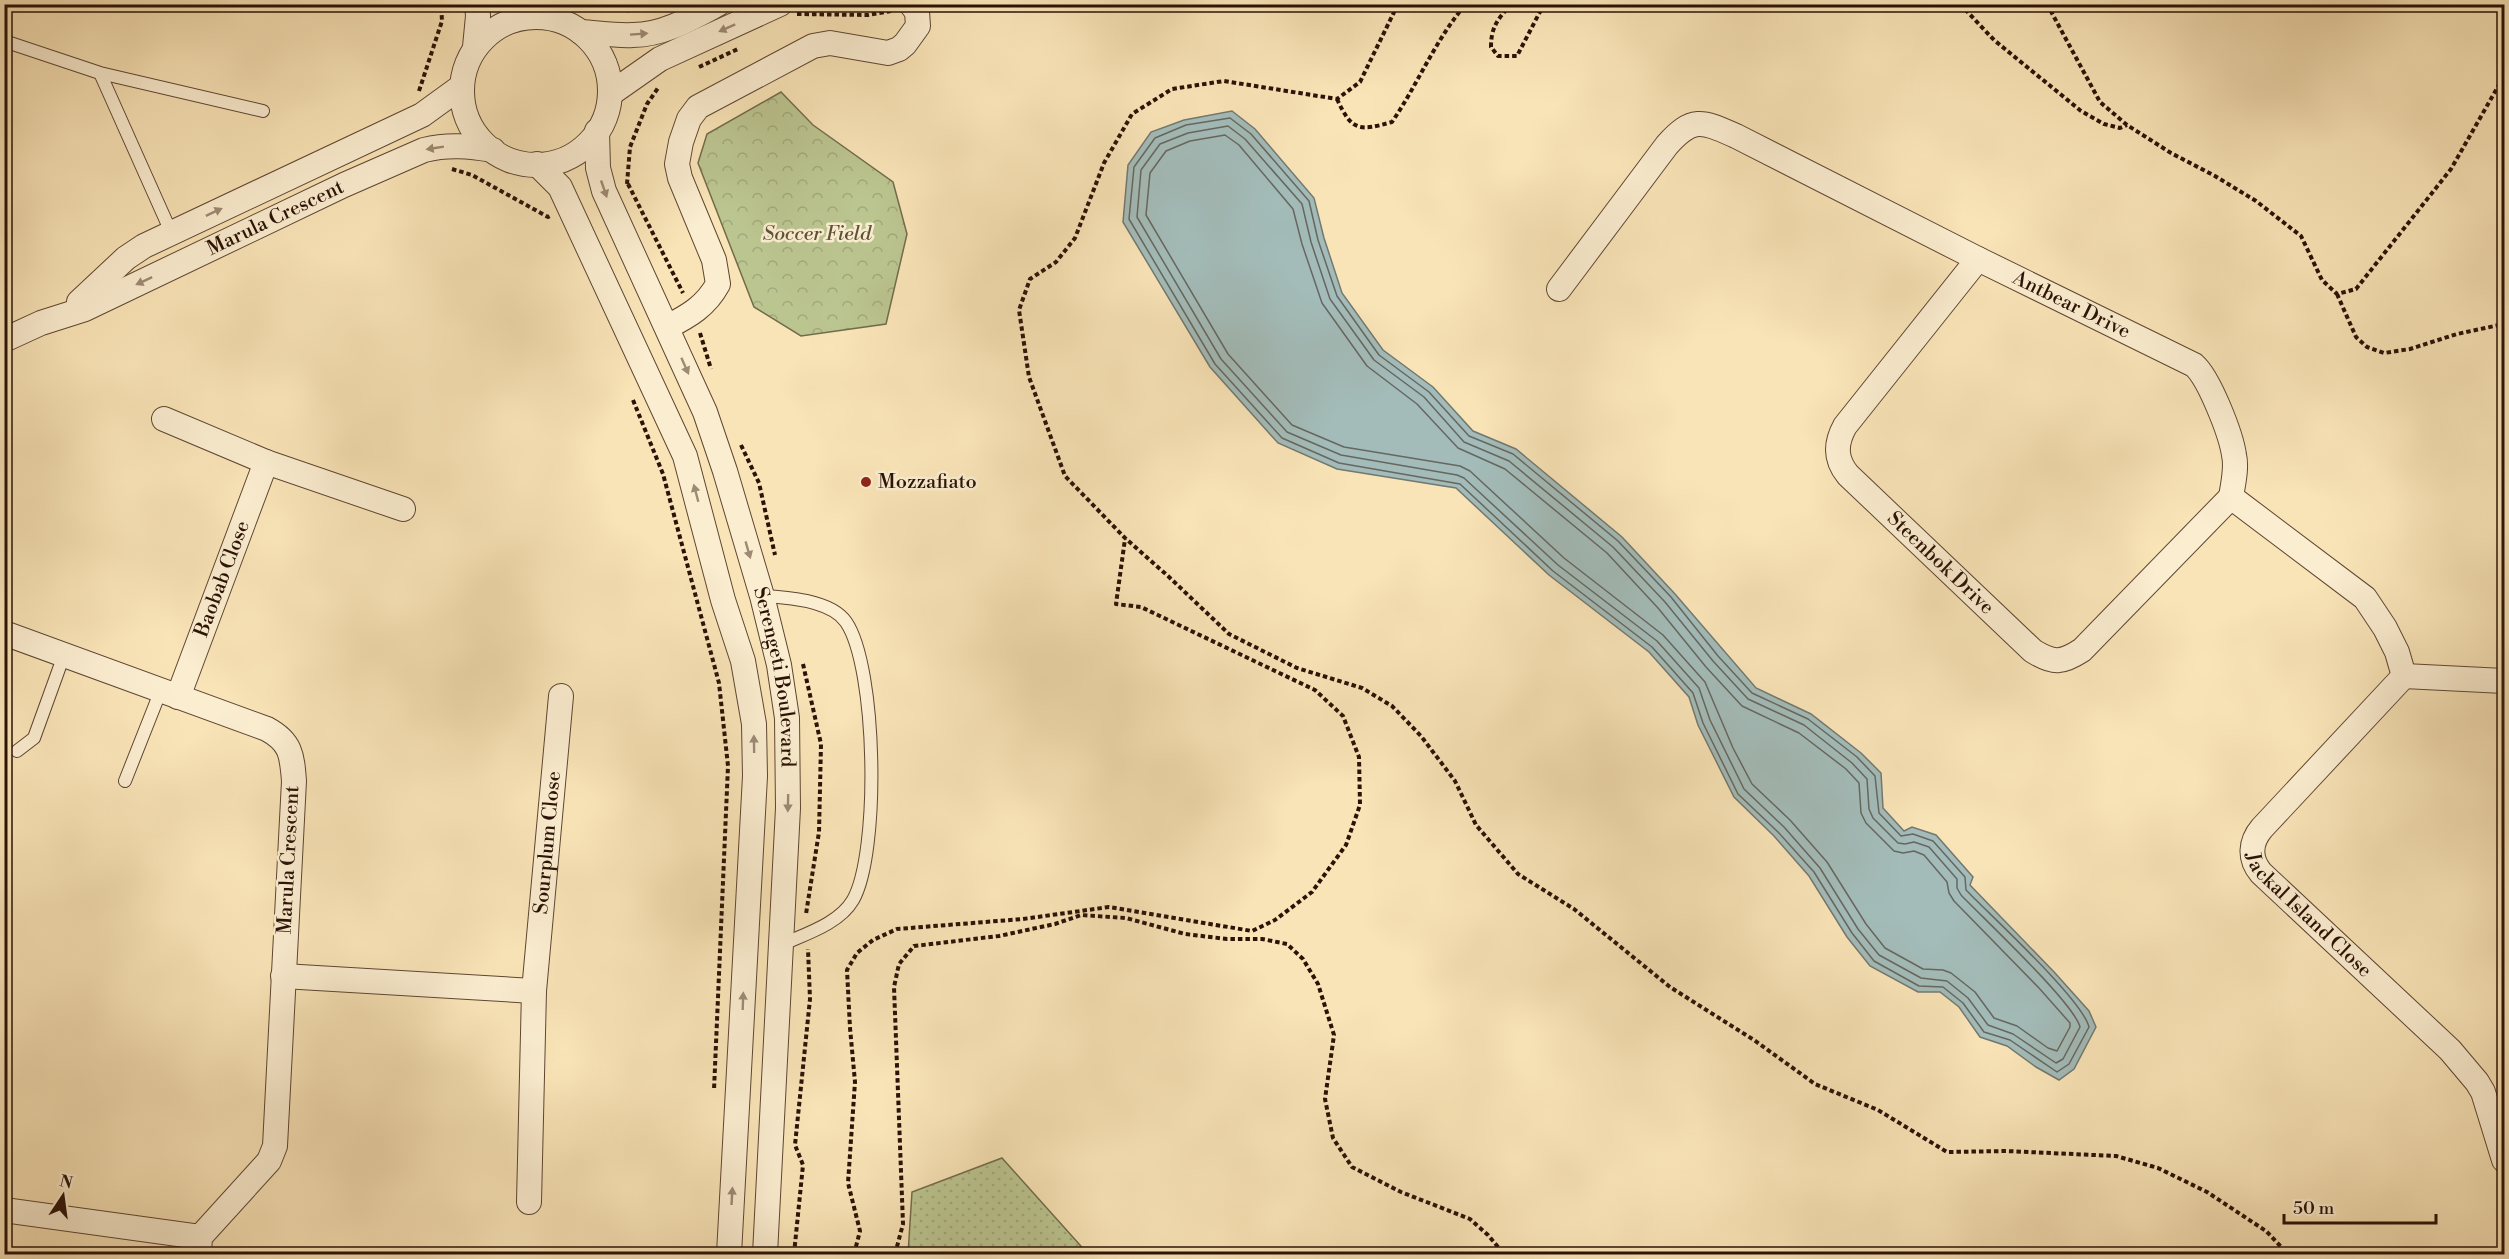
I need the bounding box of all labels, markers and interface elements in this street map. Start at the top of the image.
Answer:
one-way arrow [719,24,736,33]
one-way arrow [630,30,649,39]
one-way arrow [425,143,444,152]
street label: Marula Crescent [203,174,348,261]
one-way arrow [599,180,609,198]
one-way arrow [205,208,222,217]
park label: Soccer Field [763,222,872,247]
street label: Antbear Drive [2007,265,2135,344]
one-way arrow [135,277,152,286]
one-way arrow [680,357,689,374]
place label: Mozzafiato [878,470,977,495]
marker: Mozzafiato [859,475,873,489]
one-way arrow [690,484,700,503]
street label: Steenbok Drive [1882,506,1999,620]
street label: Baobab Close [189,517,255,642]
one-way arrow [743,541,753,559]
street label: Serengeti Boulevard [748,584,800,768]
one-way arrow [749,734,759,753]
street label: Sourplum Close [529,770,567,915]
street label: Marula Crescent [273,785,305,935]
one-way arrow [783,794,793,813]
street label: Jackal Island Close [2240,850,2377,983]
one-way arrow [738,992,748,1011]
north arrow [33,1166,93,1226]
text: N [58,1171,75,1194]
one-way arrow [728,1187,737,1206]
scale bar [2284,1187,2436,1225]
text: 50 m [2293,1197,2335,1220]

